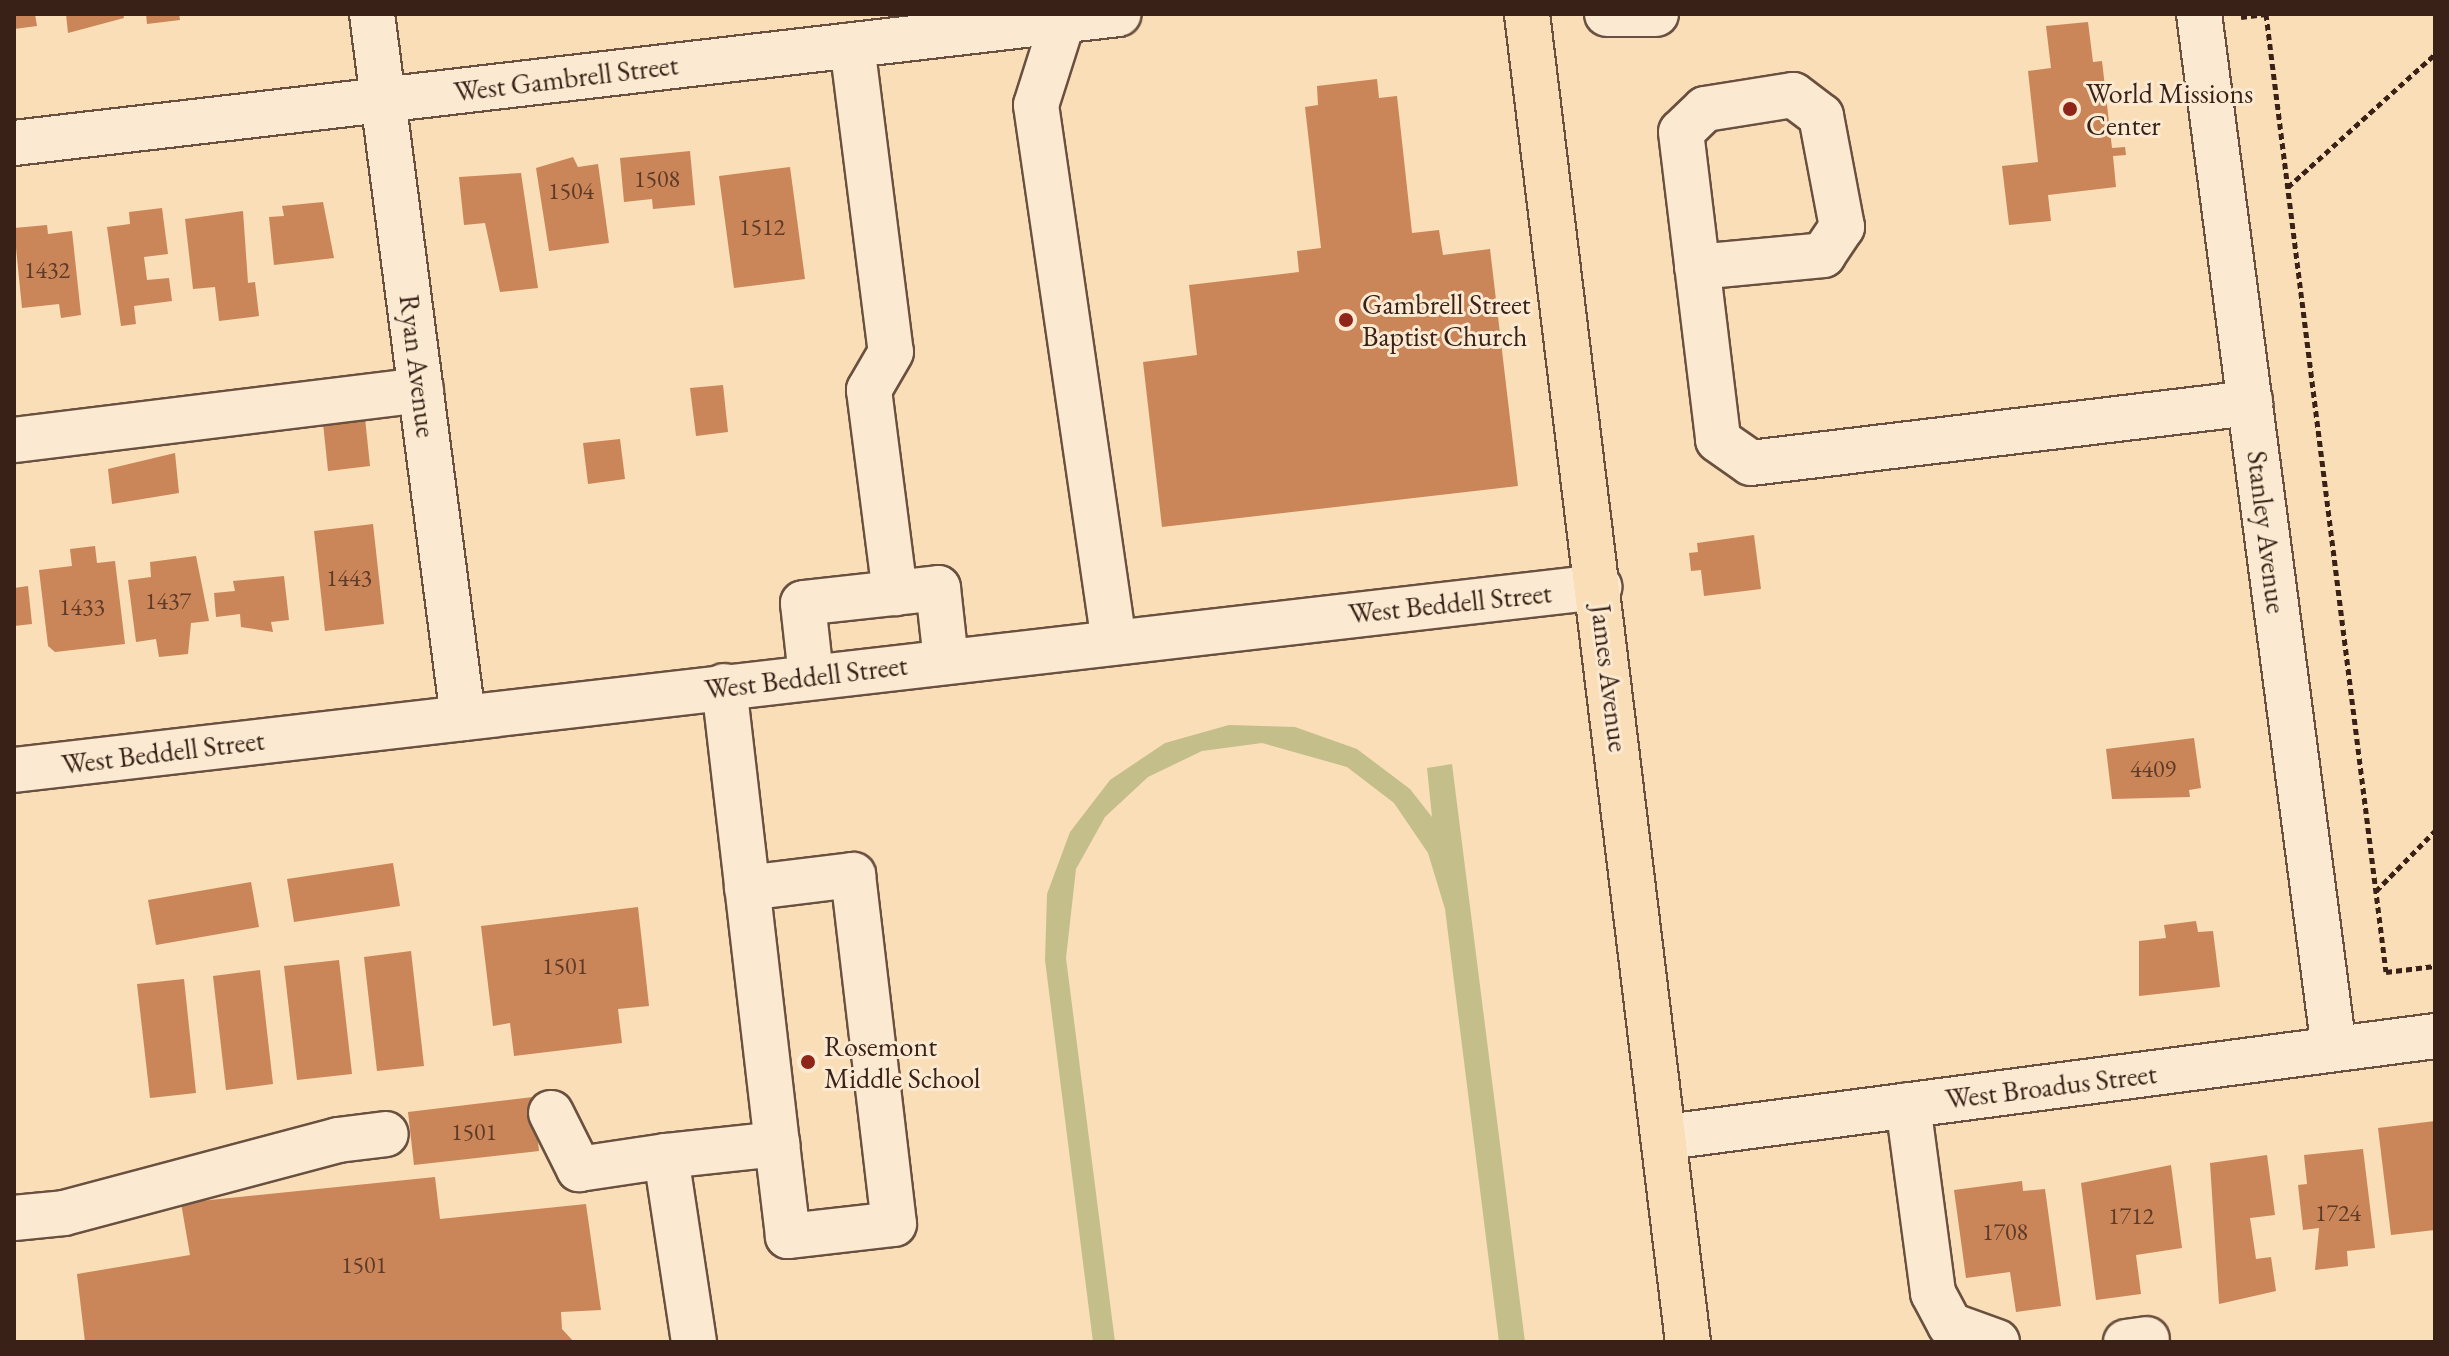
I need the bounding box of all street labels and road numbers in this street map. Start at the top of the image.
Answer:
street label: West Gambrell Street [452,48,680,108]
street label: Ryan Avenue [393,293,443,439]
street label: Stanley Avenue [2240,449,2294,615]
street label: West Beddell Street [1347,576,1553,630]
street label: James Avenue [1584,602,1636,754]
street label: West Beddell Street [703,648,909,706]
street label: West Beddell Street [60,723,266,781]
street label: West Broadus Street [1943,1056,2159,1116]

